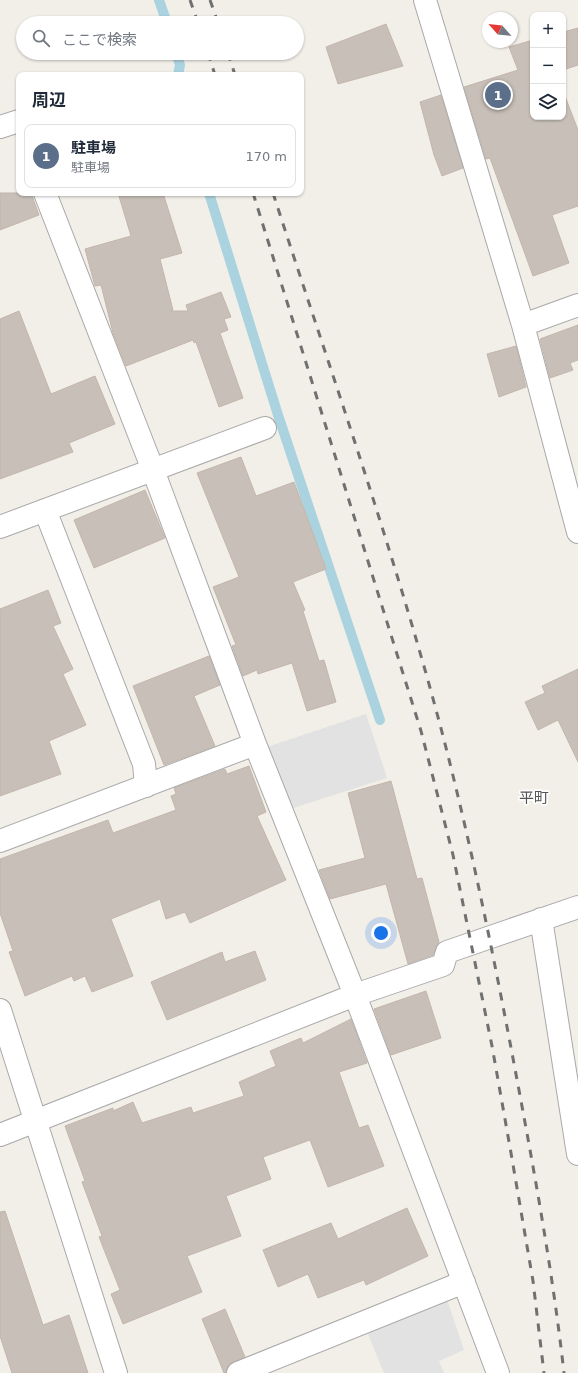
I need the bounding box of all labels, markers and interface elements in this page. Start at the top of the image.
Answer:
north arrow [482,12,518,48]
map controls [530,12,566,120]
button: + [530,12,566,48]
search box [16,16,304,60]
icon: search [30,27,52,49]
text: ここで検索 [62,31,137,49]
button: − [530,48,566,84]
pin: 1 [485,80,511,110]
button: layers [530,84,566,120]
text: 周辺 [32,90,66,110]
text: 駐車場 [71,139,116,157]
text: 1 [41,149,51,164]
text: 170 m [245,149,287,164]
text: 駐車場 [71,160,110,175]
district label: 平町 [519,789,549,807]
your location [371,923,391,943]

